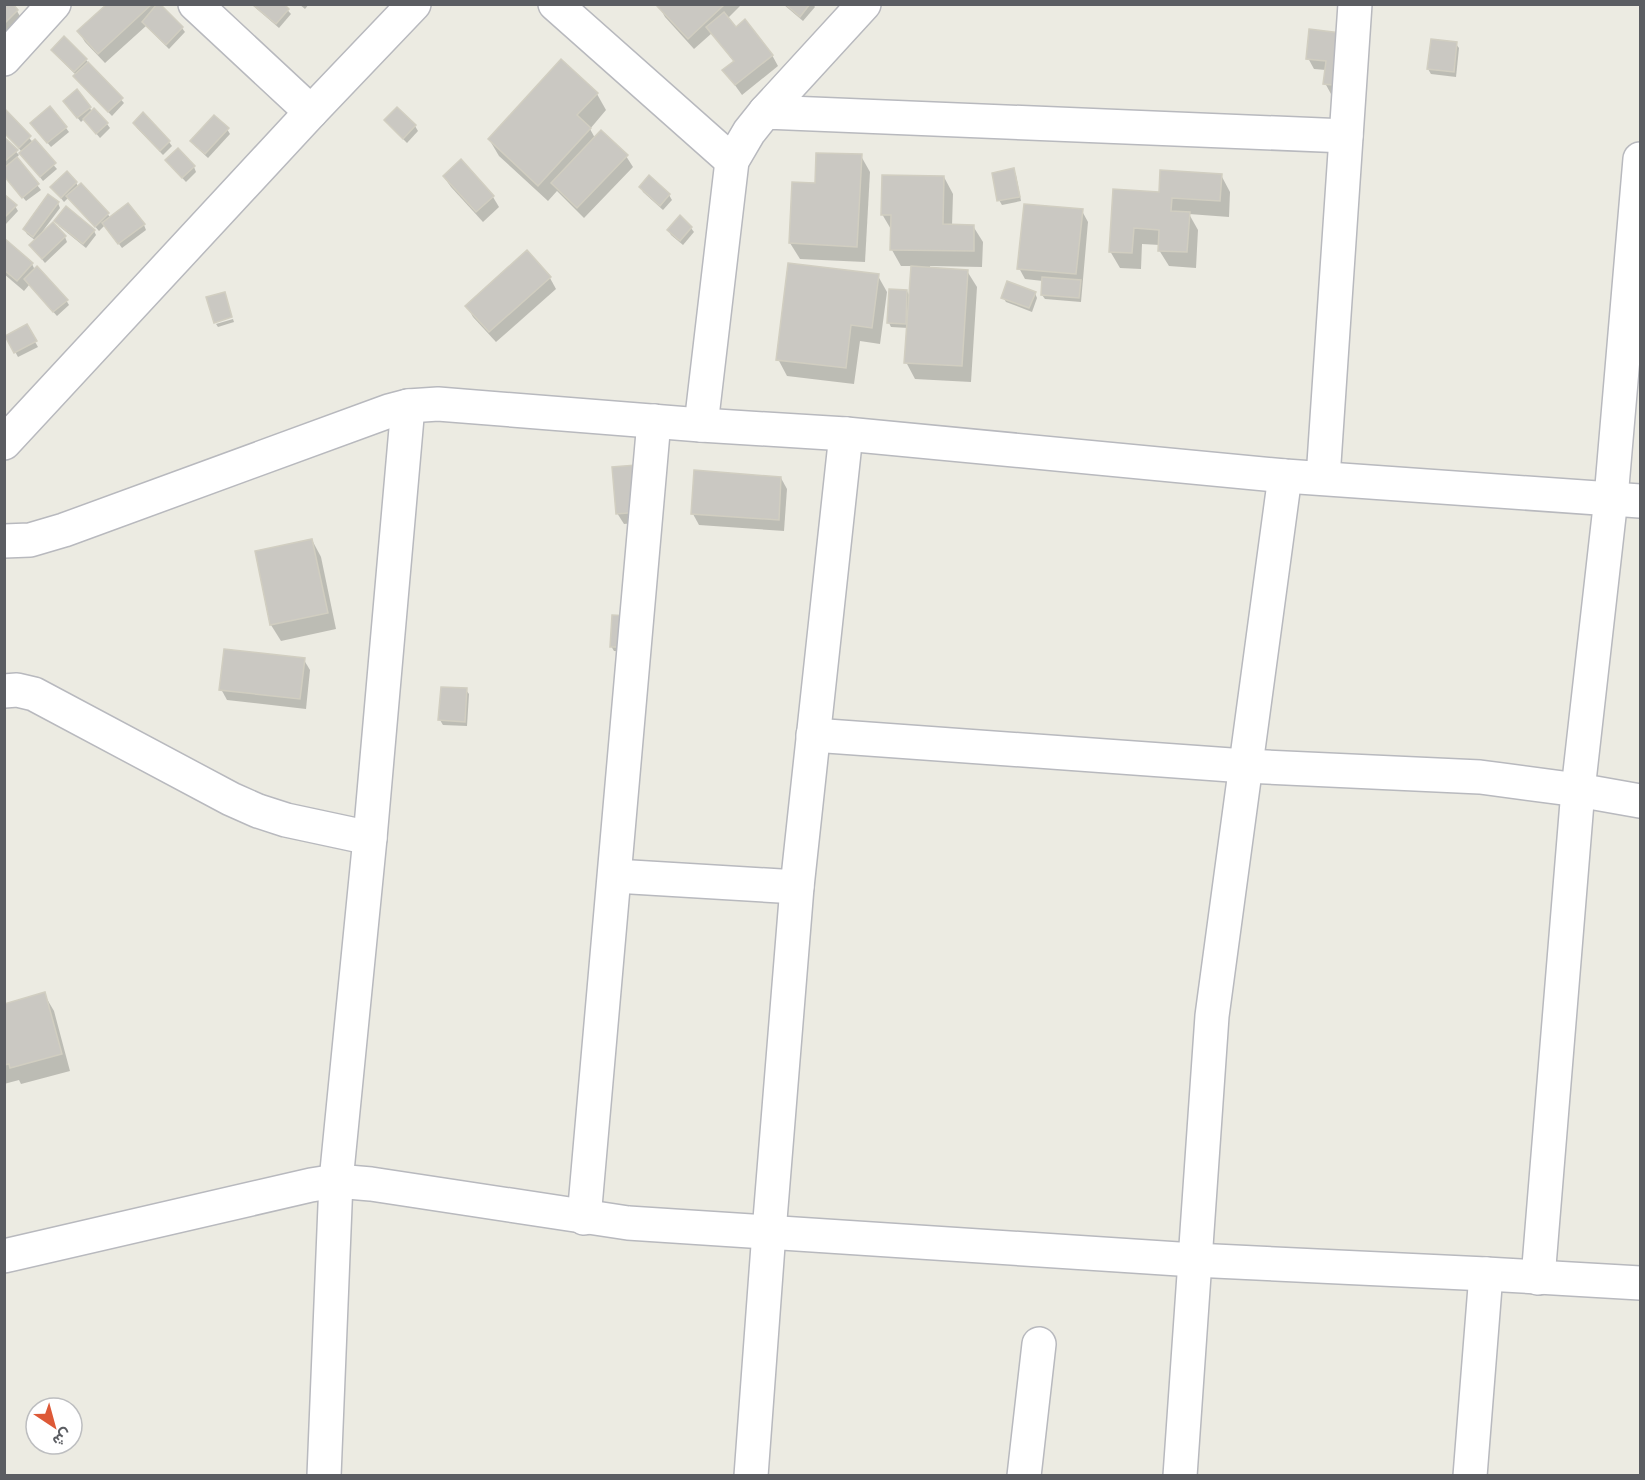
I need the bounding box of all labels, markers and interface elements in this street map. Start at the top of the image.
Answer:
north arrow [24,1396,84,1456]
text: ش [49,1424,75,1450]

